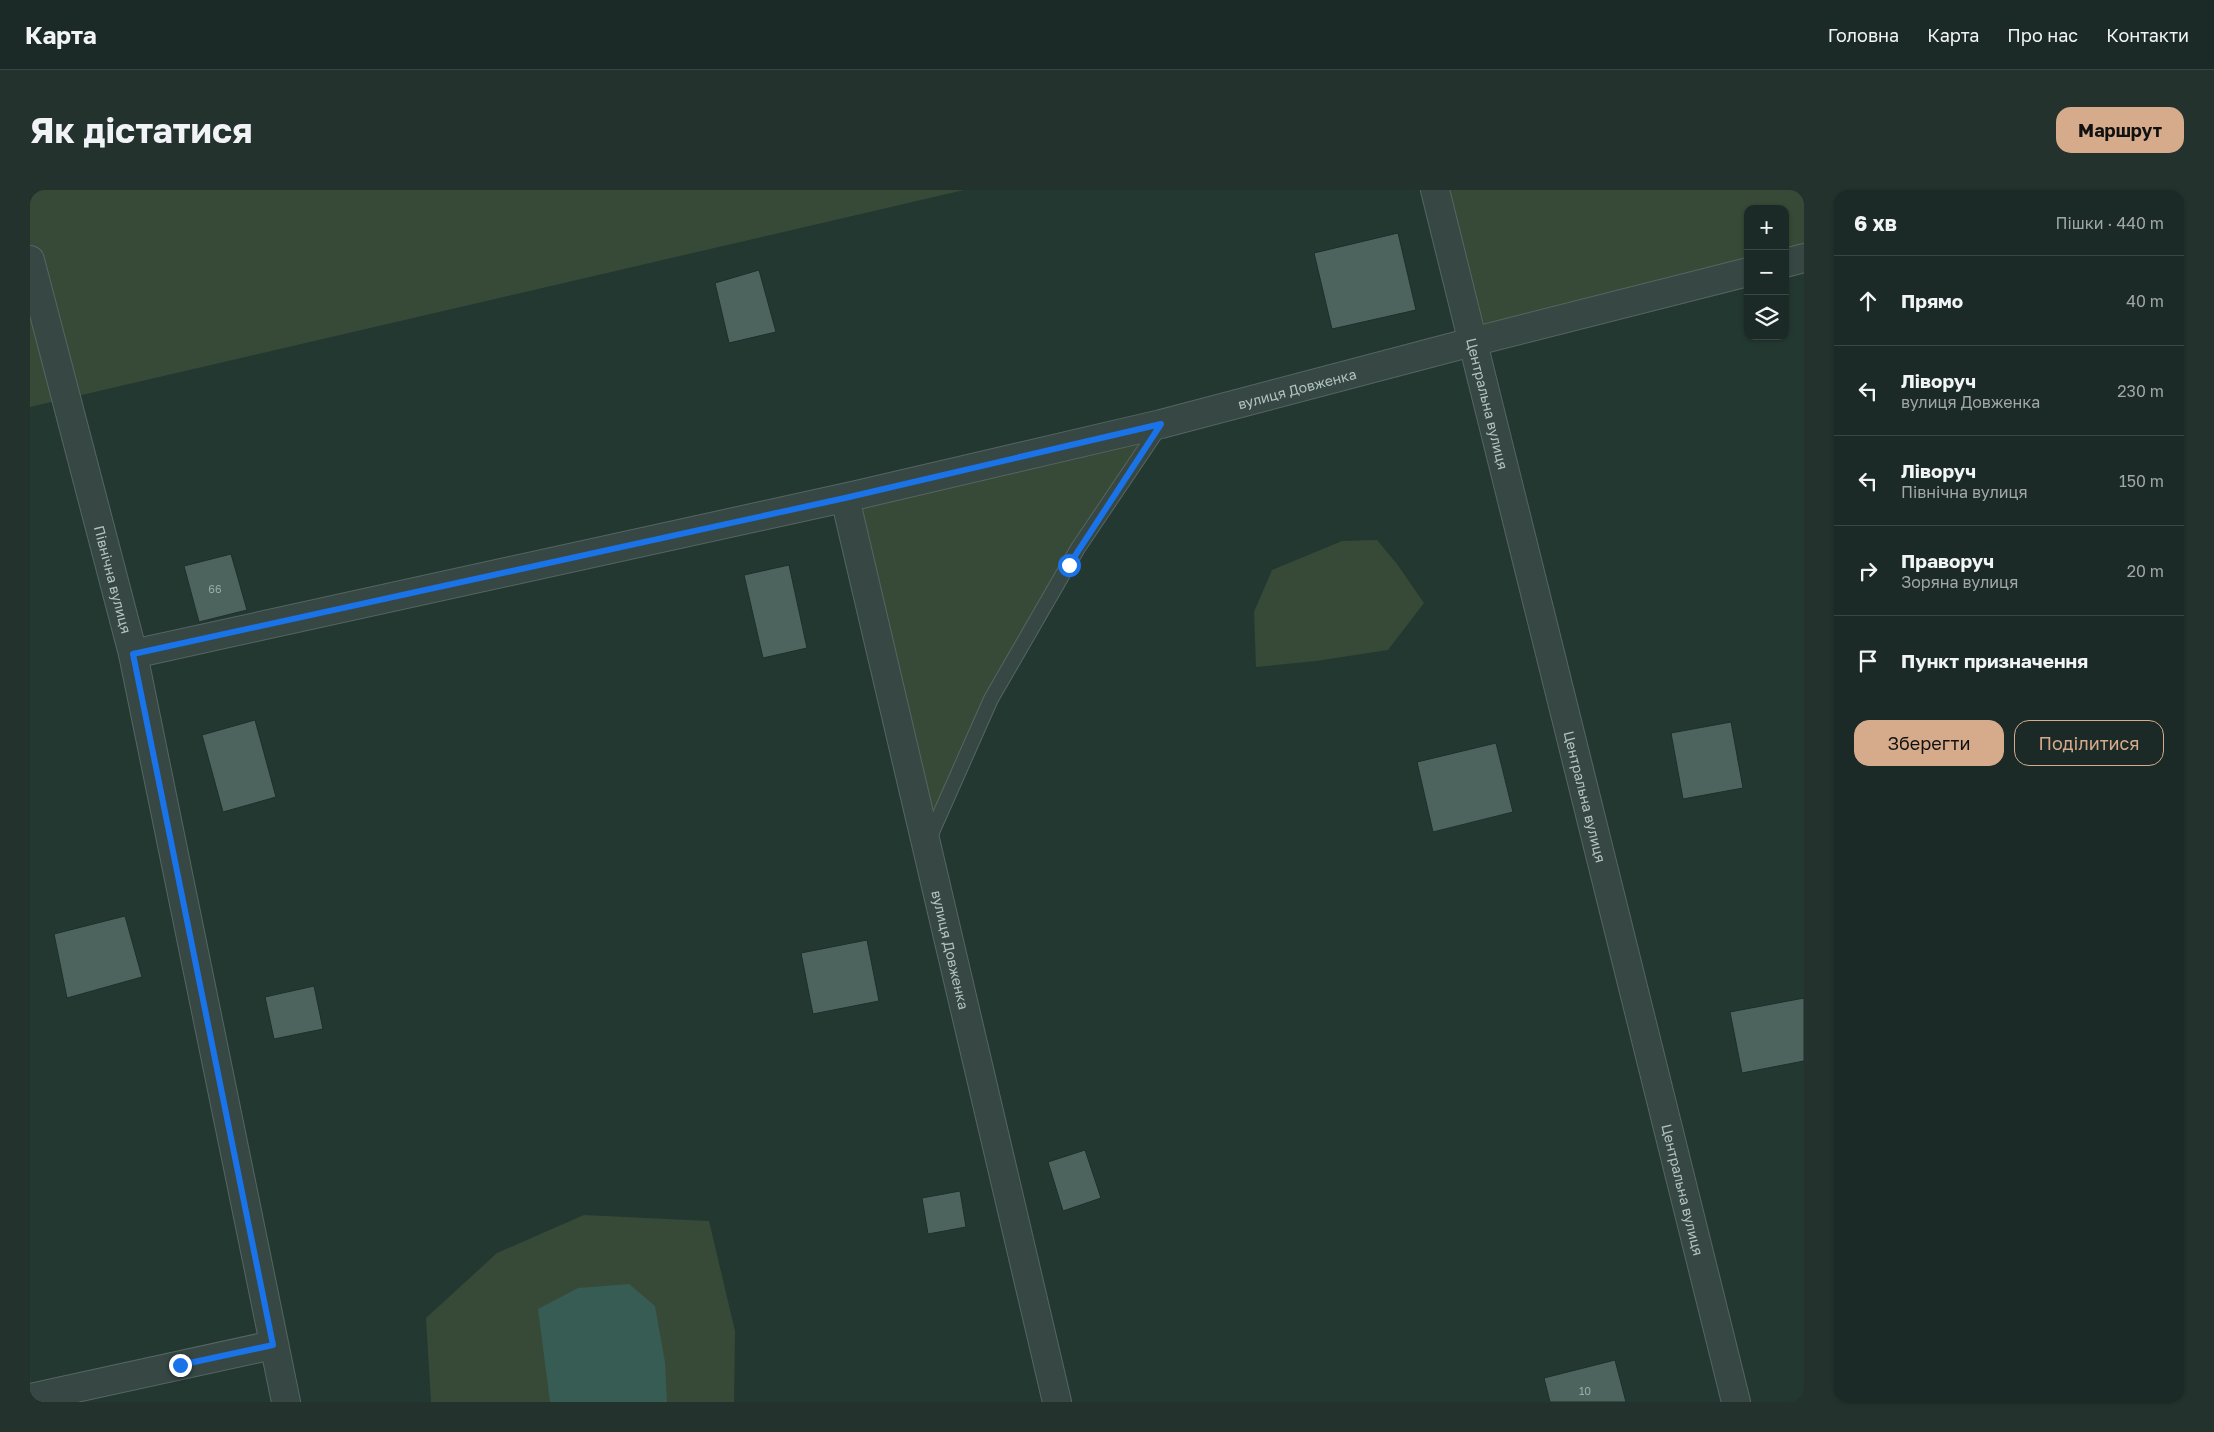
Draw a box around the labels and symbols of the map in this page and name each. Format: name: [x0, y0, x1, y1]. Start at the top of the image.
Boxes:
street label: Центральна вулиця: [1464, 336, 1513, 471]
street label: вулиця Довженка: [1236, 364, 1358, 412]
street label: Північна вулиця: [91, 523, 136, 635]
route start: [1058, 554, 1081, 577]
house number: 66: [208, 582, 222, 595]
street label: Центральна вулиця: [1561, 729, 1610, 864]
street label: вулиця Довженка: [929, 888, 973, 1011]
street label: Центральна вулиця: [1659, 1122, 1708, 1257]
route end: [169, 1354, 192, 1377]
house number: 10: [1579, 1384, 1591, 1397]

